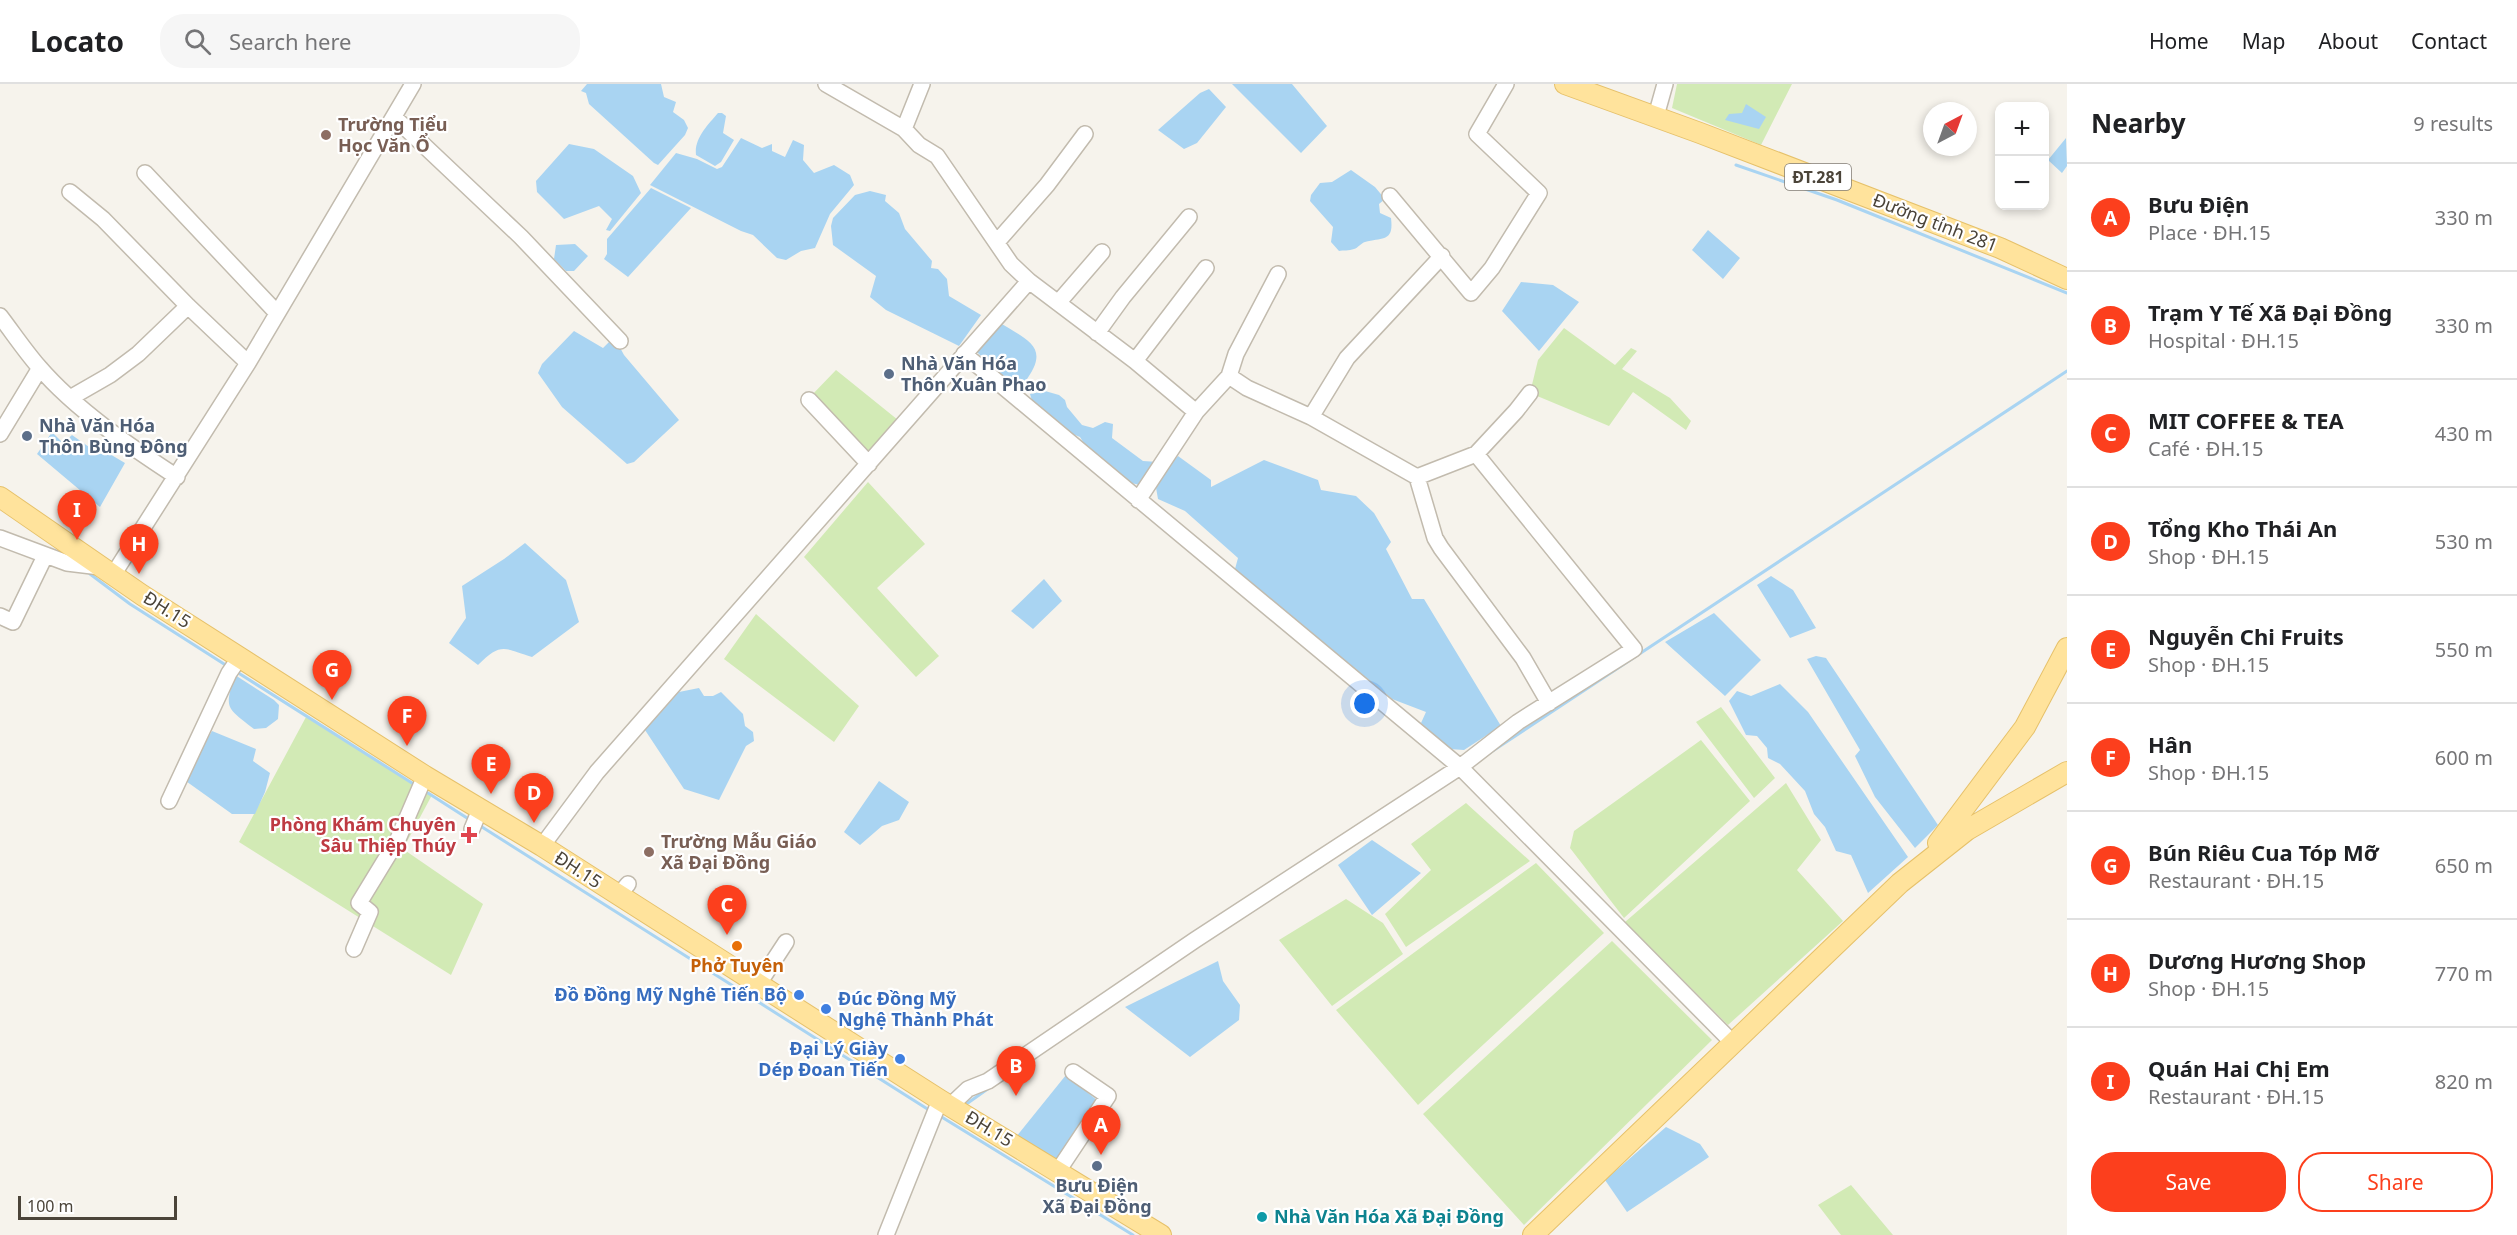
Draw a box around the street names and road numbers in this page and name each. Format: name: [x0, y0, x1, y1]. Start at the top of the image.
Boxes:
road number: ĐT.281: [1785, 164, 1851, 190]
street label: Đường tỉnh 281: [1869, 187, 2001, 257]
street label: ĐH.15: [139, 585, 196, 633]
street label: ĐH.15: [550, 845, 607, 893]
street label: ĐH.15: [961, 1104, 1018, 1152]

